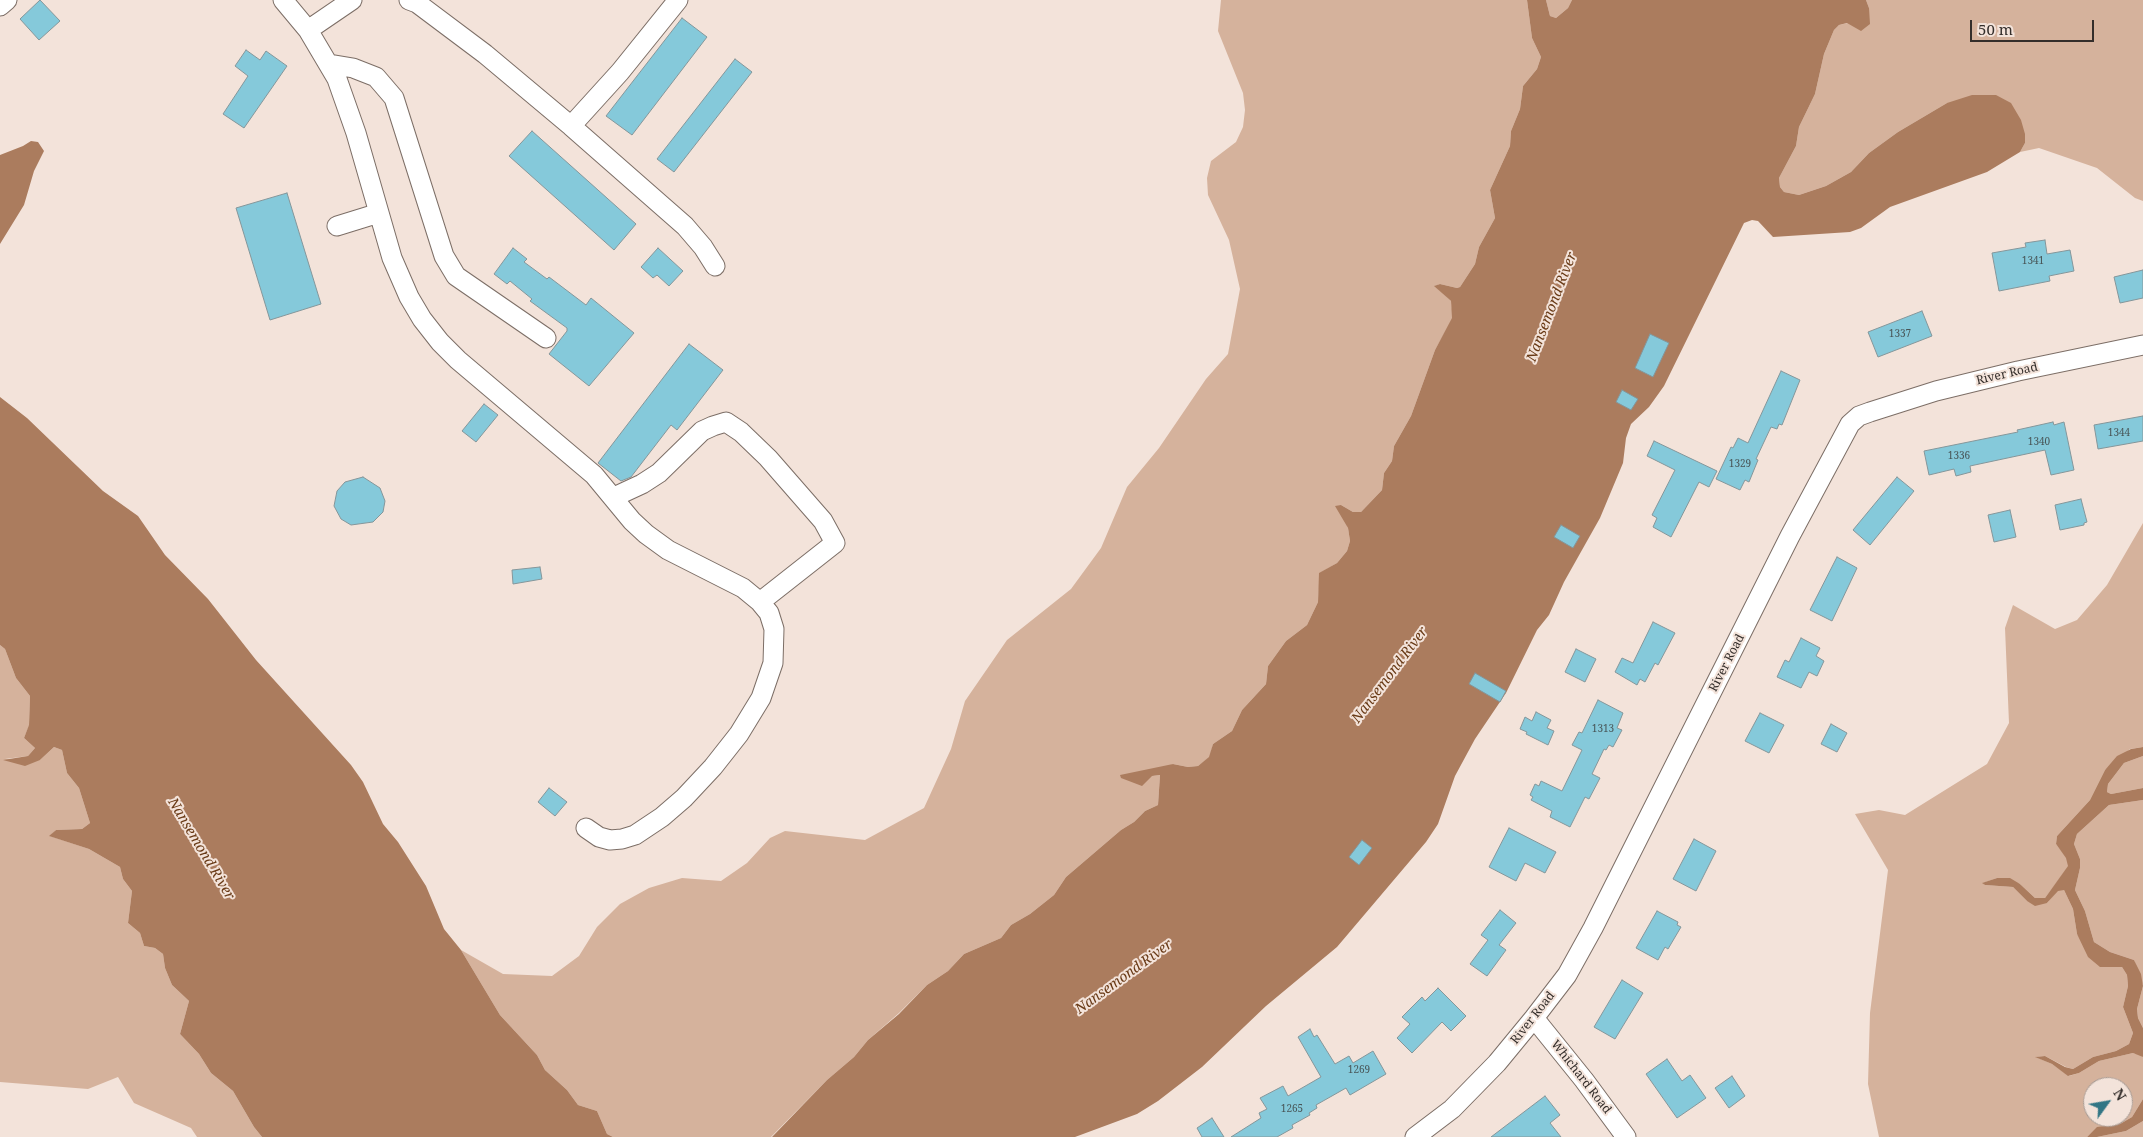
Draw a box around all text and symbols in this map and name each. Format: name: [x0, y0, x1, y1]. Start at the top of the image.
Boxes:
scale bar: [1973, 10, 2097, 42]
text: 50 m: [1978, 19, 2013, 39]
water label: Nansemond River: [1523, 250, 1581, 364]
house number: 1341: [2022, 255, 2044, 267]
house number: 1337: [1889, 328, 1911, 340]
street label: River Road: [1975, 360, 2039, 388]
house number: 1344: [2108, 427, 2130, 439]
house number: 1340: [2028, 436, 2050, 448]
house number: 1336: [1948, 450, 1970, 462]
house number: 1329: [1729, 458, 1751, 470]
water label: Nansemond River: [1348, 624, 1432, 726]
street label: River Road: [1706, 632, 1748, 694]
house number: 1313: [1592, 723, 1614, 735]
water label: Nansemond River: [164, 795, 238, 903]
water label: Nansemond River: [1072, 936, 1176, 1018]
street label: River Road: [1508, 989, 1558, 1047]
street label: Whichard Road: [1548, 1037, 1614, 1117]
house number: 1269: [1348, 1064, 1370, 1076]
north arrow: [2083, 1077, 2133, 1127]
text: N: [2109, 1085, 2131, 1104]
house number: 1265: [1281, 1103, 1303, 1115]

